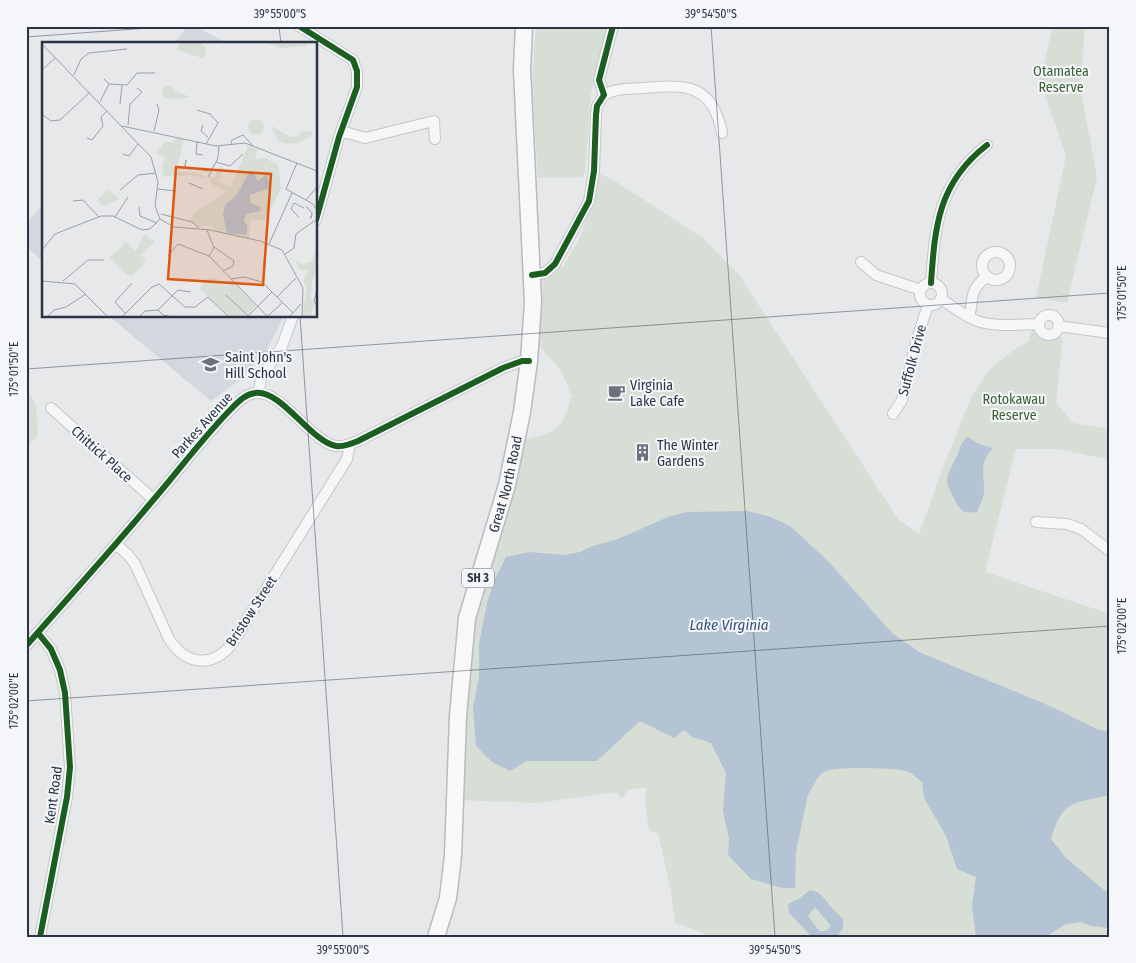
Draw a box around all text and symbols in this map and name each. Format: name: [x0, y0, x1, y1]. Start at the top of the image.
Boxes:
text: 39°55'00"S: [254, 7, 306, 21]
text: 39°54'50"S: [685, 7, 737, 21]
inset map: [42, 42, 318, 318]
park label: Otamatea Reserve: [1033, 63, 1089, 96]
text: 175°01'50"E: [1115, 265, 1129, 321]
street label: Suffolk Drive: [895, 322, 930, 398]
text: 175°01'50"E: [7, 341, 21, 397]
place label: Saint John's Hill School: [225, 349, 292, 382]
school or university icon: Saint John's Hill School: [201, 355, 221, 375]
place label: Virginia Lake Cafe: [630, 377, 685, 410]
cafe icon: Virginia Lake Cafe: [606, 383, 626, 403]
street label: Parkes Avenue: [168, 389, 237, 462]
park label: Rotokawau Reserve: [983, 391, 1045, 424]
street label: Chittick Place: [67, 422, 136, 486]
street label: Great North Road: [485, 434, 526, 535]
place label: The Winter Gardens: [657, 437, 719, 470]
building icon: The Winter Gardens: [633, 443, 653, 463]
road number: SH 3: [462, 568, 494, 588]
street label: Bristow Street: [222, 572, 281, 650]
text: 175°02'00"E: [1115, 597, 1129, 654]
water label: Lake Virginia: [689, 616, 769, 634]
text: 175°02'00"E: [7, 672, 21, 729]
street label: Kent Road: [41, 765, 66, 825]
text: 39°55'00"S: [317, 943, 369, 957]
text: 39°54'50"S: [749, 943, 801, 957]

